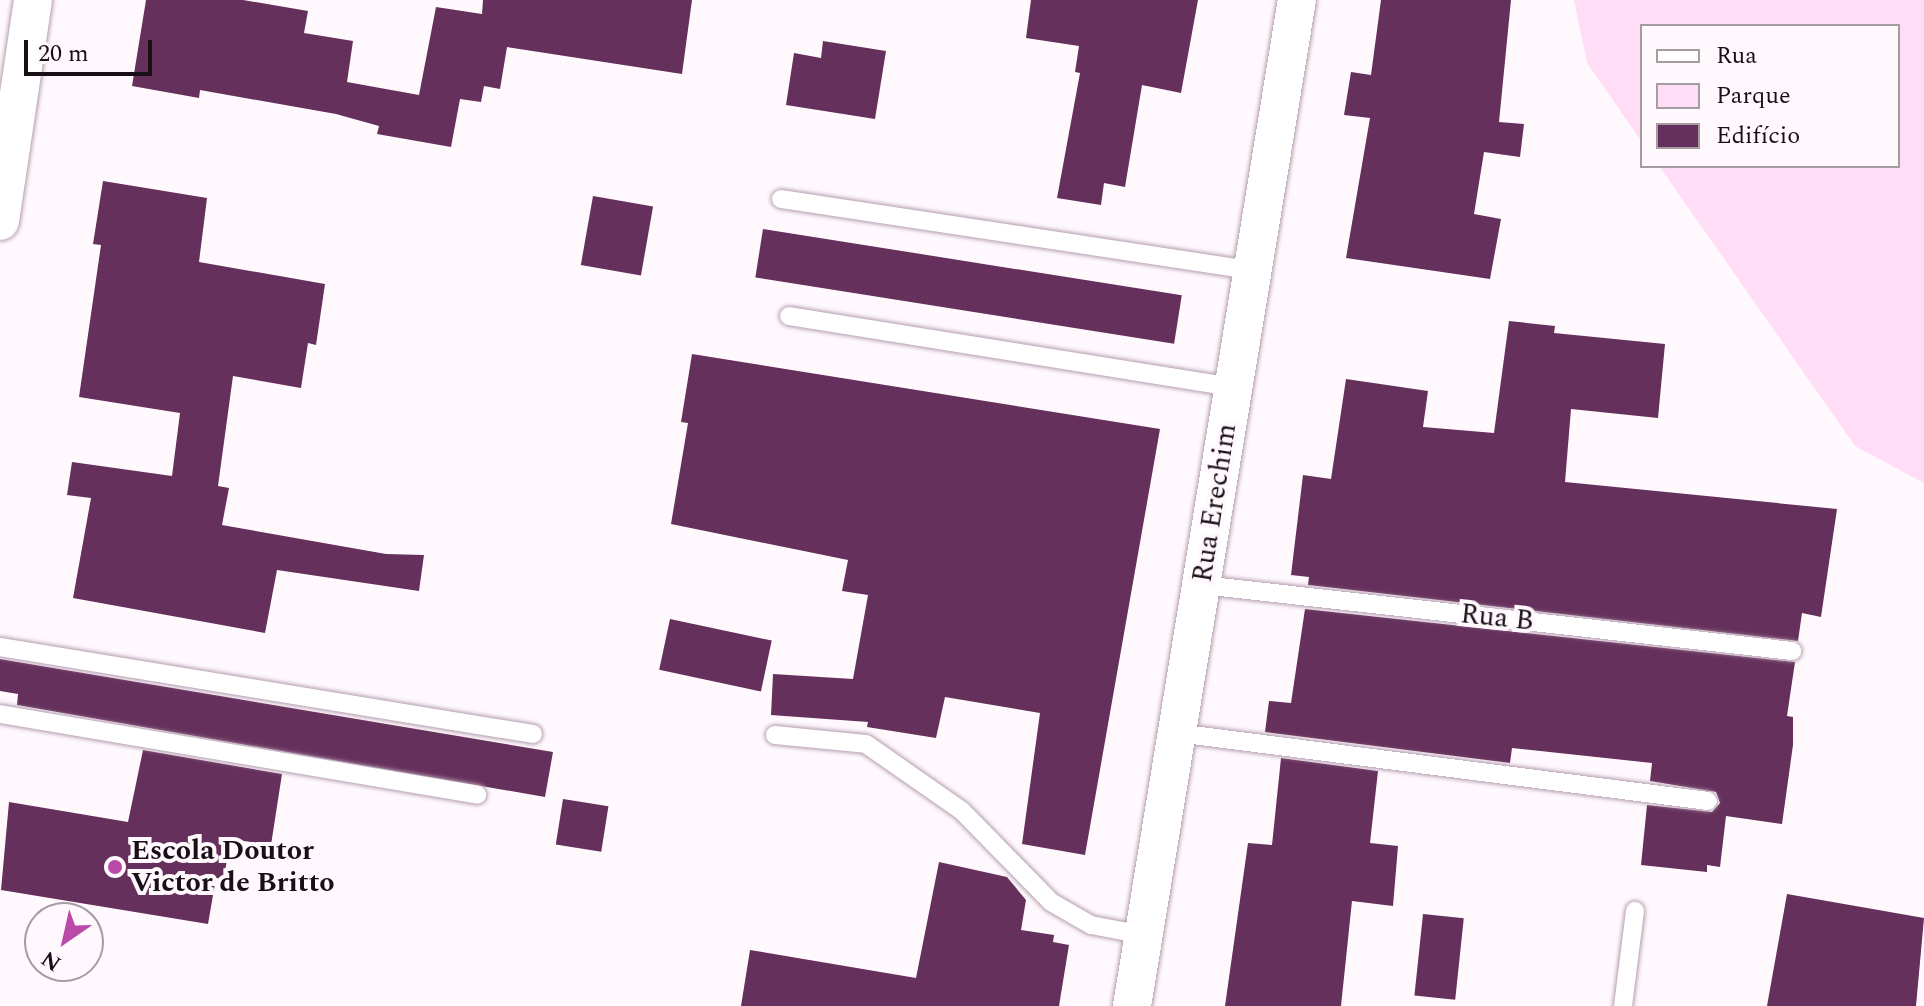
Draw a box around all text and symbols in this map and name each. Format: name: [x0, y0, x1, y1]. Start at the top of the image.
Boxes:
scale bar: [28, 24, 156, 74]
legend: [1640, 24, 1900, 168]
text: 20 m: [38, 36, 89, 72]
text: Rua: [1716, 38, 1757, 74]
text: Parque: [1716, 78, 1791, 114]
text: Edifício: [1716, 118, 1800, 154]
street label: Rua Erechim: [1186, 421, 1244, 585]
street label: Rua B: [1459, 597, 1535, 639]
place label: Escola Doutor Victor de Britto: [131, 834, 335, 900]
marker: Escola Doutor Victor de Britto: [106, 858, 124, 876]
north arrow: [24, 902, 104, 982]
text: N: [35, 942, 68, 979]

